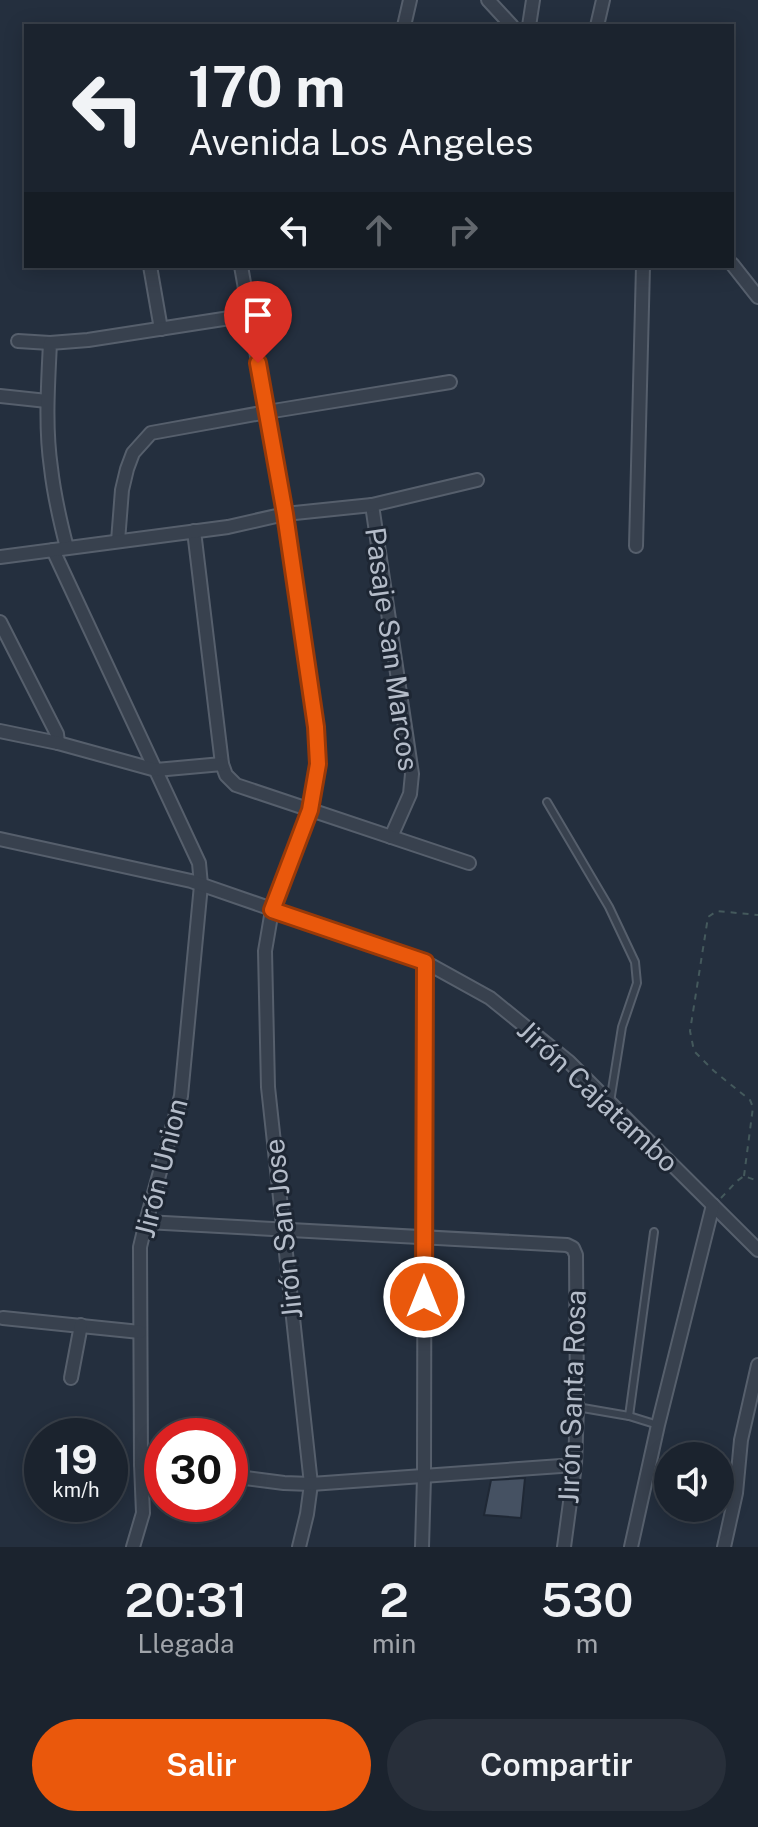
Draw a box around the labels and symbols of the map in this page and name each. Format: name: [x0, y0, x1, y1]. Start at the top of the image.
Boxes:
pin: [224, 281, 292, 363]
street label: Pasaje San Marcos: [359, 525, 426, 773]
street label: Jirón Cajatambo: [511, 1013, 685, 1178]
street label: Jirón Union: [127, 1095, 194, 1241]
street label: Jirón San Jose: [257, 1137, 308, 1321]
position arrow: [382, 1255, 466, 1339]
street label: Jirón Santa Rosa: [551, 1289, 592, 1505]
speed limit sign: 30: [144, 1418, 248, 1522]

